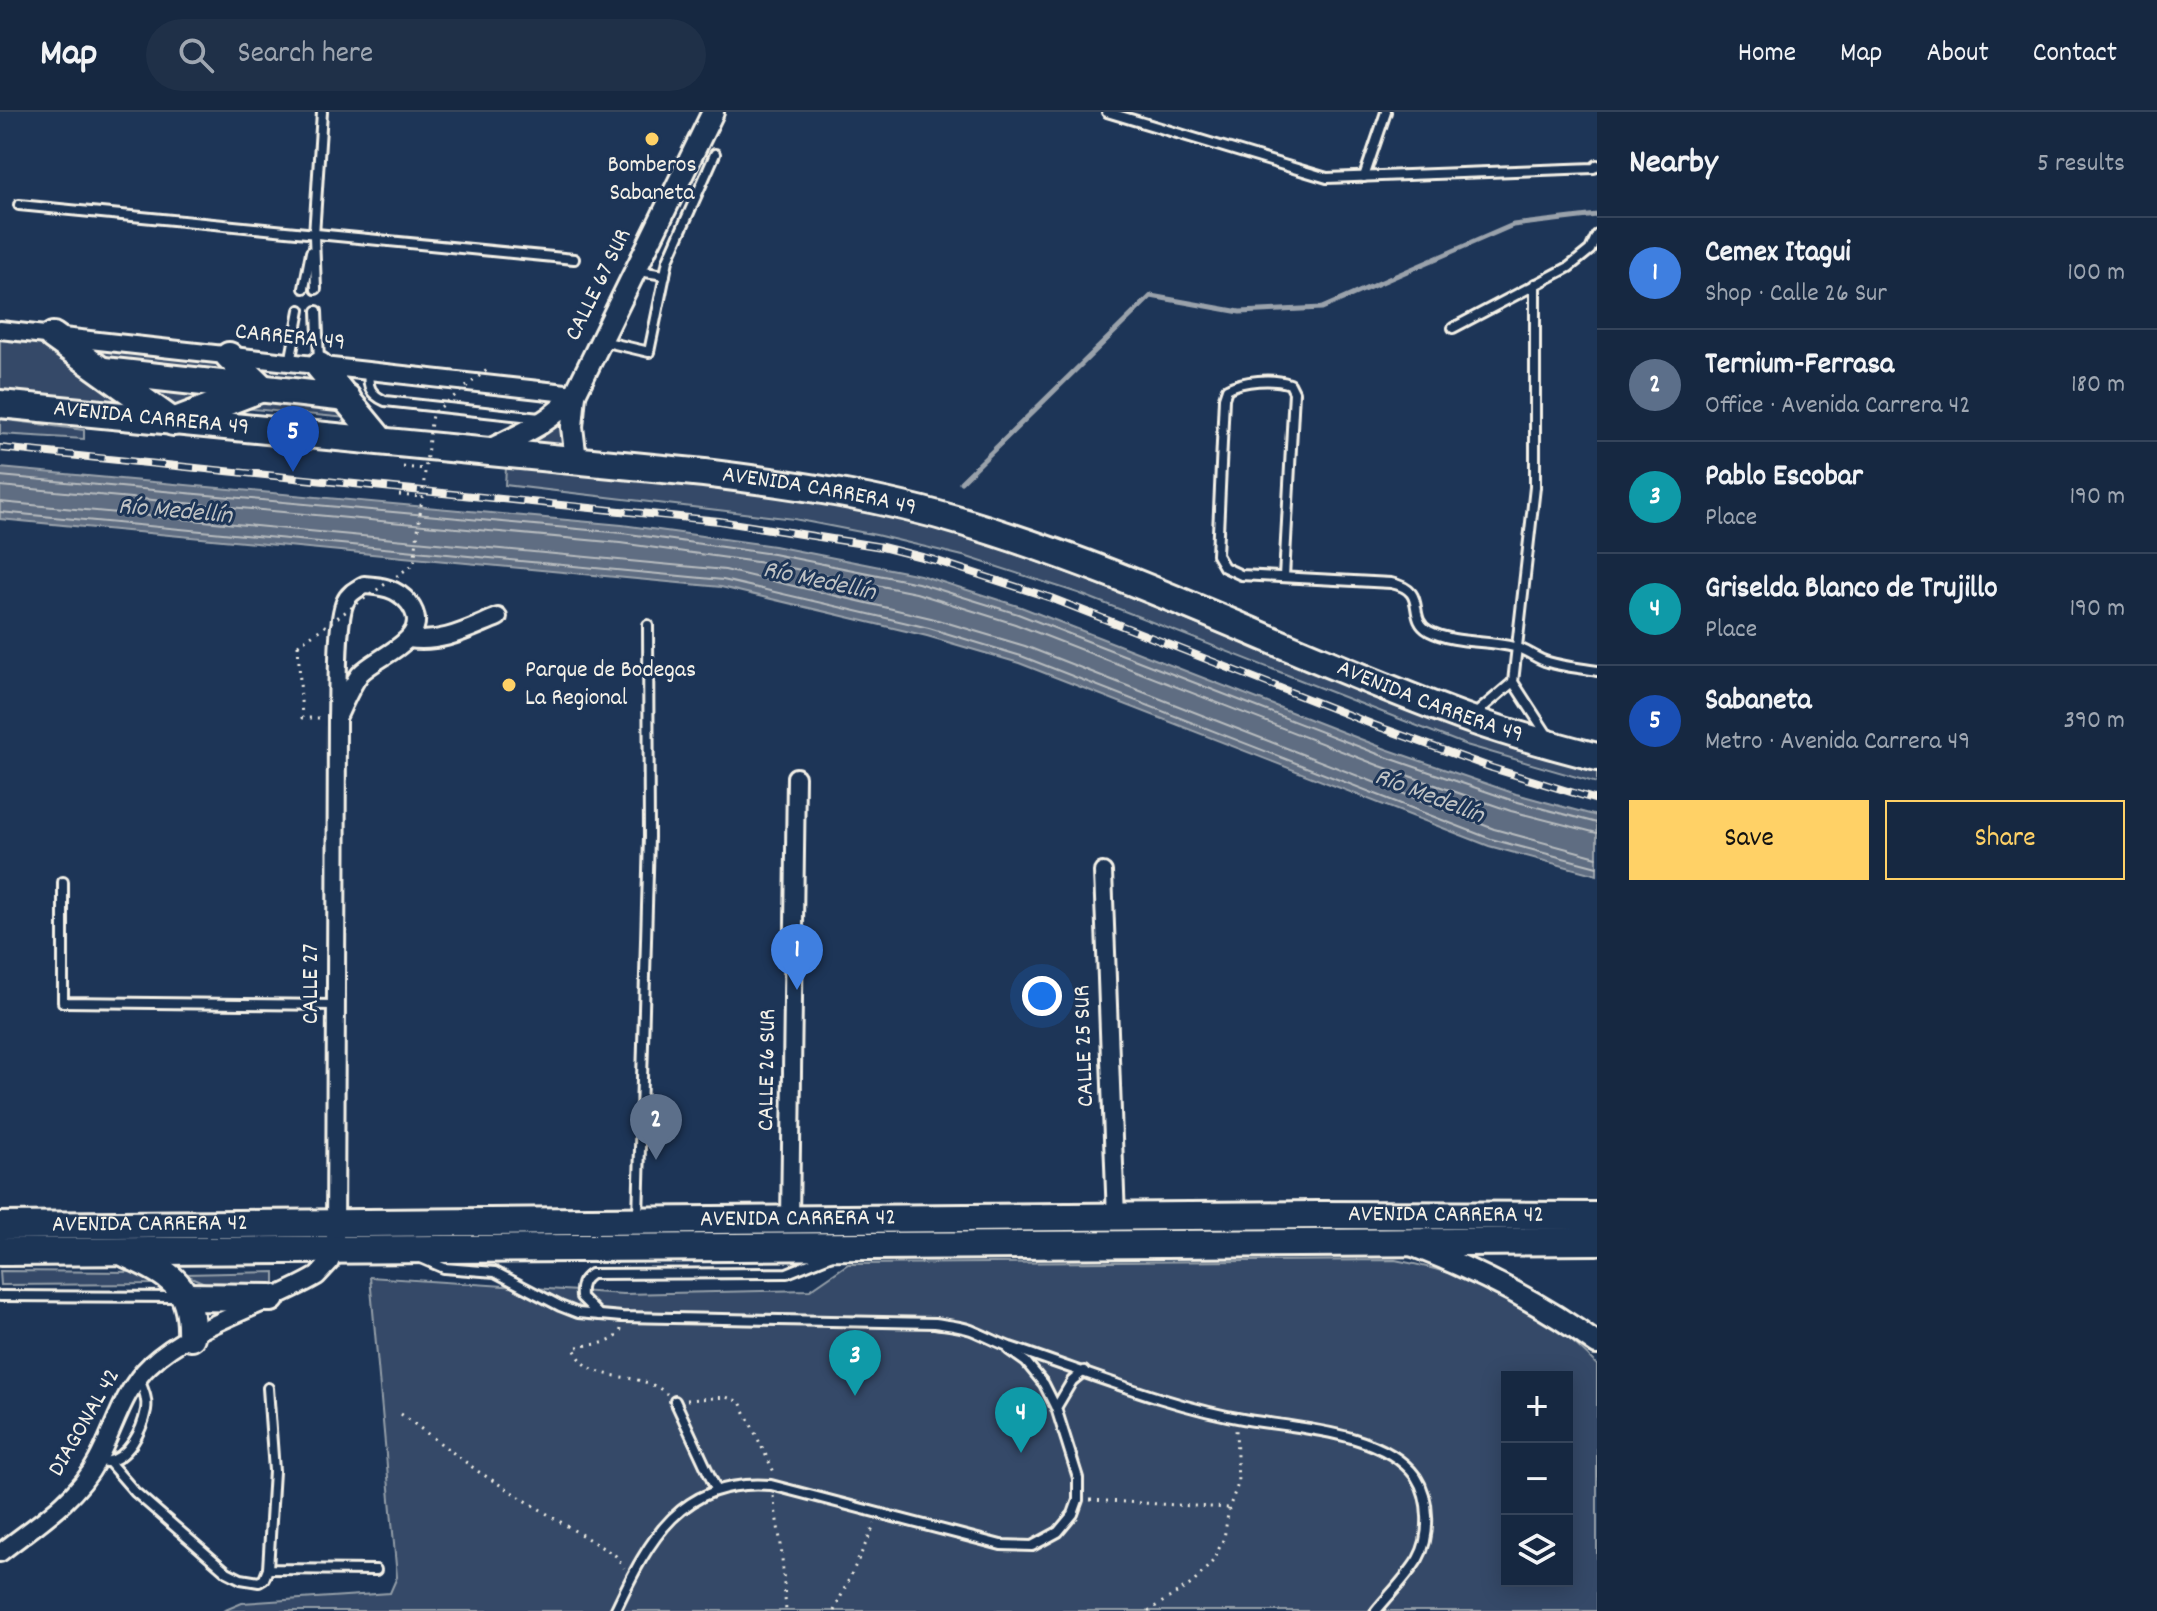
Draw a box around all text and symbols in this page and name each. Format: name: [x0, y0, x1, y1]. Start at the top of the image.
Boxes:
search box: [146, 19, 706, 91]
text: Map: [40, 28, 98, 83]
icon: search: [174, 33, 218, 77]
text: Search here: [238, 34, 373, 77]
text: Home: [1738, 35, 1796, 75]
text: Map: [1840, 35, 1882, 75]
text: About: [1926, 35, 1989, 75]
text: Contact: [2033, 35, 2117, 75]
marker: Bomberos Sabaneta: [643, 130, 661, 148]
text: Nearby: [1629, 140, 1718, 189]
text: 5 results: [2037, 146, 2125, 183]
place label: Bomberos Sabaneta: [607, 149, 697, 211]
street label: CALLE 67 SUR: [557, 223, 641, 347]
text: Cemex Itagui: [1705, 233, 1851, 276]
text: 1: [1652, 255, 1658, 292]
text: 100 m: [2067, 255, 2125, 292]
text: Shop · Calle 26 Sur: [1705, 276, 1887, 313]
street label: CARRERA 49: [233, 315, 347, 361]
text: Ternium-Ferrasa: [1705, 345, 1894, 388]
text: 2: [1649, 367, 1661, 404]
text: 180 m: [2071, 367, 2125, 404]
text: Office · Avenida Carrera 42: [1705, 388, 1971, 425]
street label: AVENIDA CARRERA 49: [52, 392, 251, 445]
pin: 5: [267, 406, 319, 472]
text: Pablo Escobar: [1705, 457, 1863, 500]
street label: AVENIDA CARRERA 49: [720, 458, 920, 526]
text: 3: [1649, 479, 1661, 516]
text: 190 m: [2069, 479, 2125, 516]
water label: Río Medellín: [116, 489, 235, 536]
text: Place: [1705, 500, 1757, 537]
water label: Río Medellín: [759, 552, 880, 612]
text: Griselda Blanco de Trujillo: [1705, 569, 1998, 612]
text: 4: [1650, 591, 1660, 628]
text: 190 m: [2069, 591, 2125, 628]
text: Place: [1705, 612, 1757, 649]
street label: AVENIDA CARRERA 49: [1332, 652, 1527, 753]
place label: Parque de Bodegas La Regional: [525, 654, 696, 716]
marker: Parque de Bodegas La Regional: [500, 676, 518, 694]
text: Sabaneta: [1705, 681, 1812, 724]
text: 5: [1649, 703, 1661, 740]
text: 390 m: [2064, 703, 2125, 740]
text: Metro · Avenida Carrera 49: [1705, 724, 1970, 761]
water label: Río Medellín: [1369, 759, 1490, 835]
button: Save: [1629, 800, 1869, 880]
button: Share: [1885, 800, 2125, 880]
pin: 1: [771, 924, 823, 990]
street label: CALLE 27: [295, 944, 329, 1024]
your location: [1022, 976, 1062, 1016]
street label: CALLE 25 SUR: [1066, 984, 1104, 1108]
street label: CALLE 26 SUR: [750, 1008, 786, 1132]
pin: 2: [630, 1094, 682, 1160]
street label: AVENIDA CARRERA 42: [1348, 1198, 1544, 1233]
street label: AVENIDA CARRERA 42: [700, 1202, 896, 1237]
street label: AVENIDA CARRERA 42: [52, 1207, 248, 1243]
pin: 3: [829, 1330, 881, 1396]
street label: DIAGONAL 42: [40, 1363, 130, 1483]
map controls: [1501, 1371, 1573, 1587]
button: +: [1501, 1371, 1573, 1443]
pin: 4: [995, 1387, 1047, 1453]
button: −: [1501, 1443, 1573, 1515]
button: layers: [1501, 1515, 1573, 1587]

